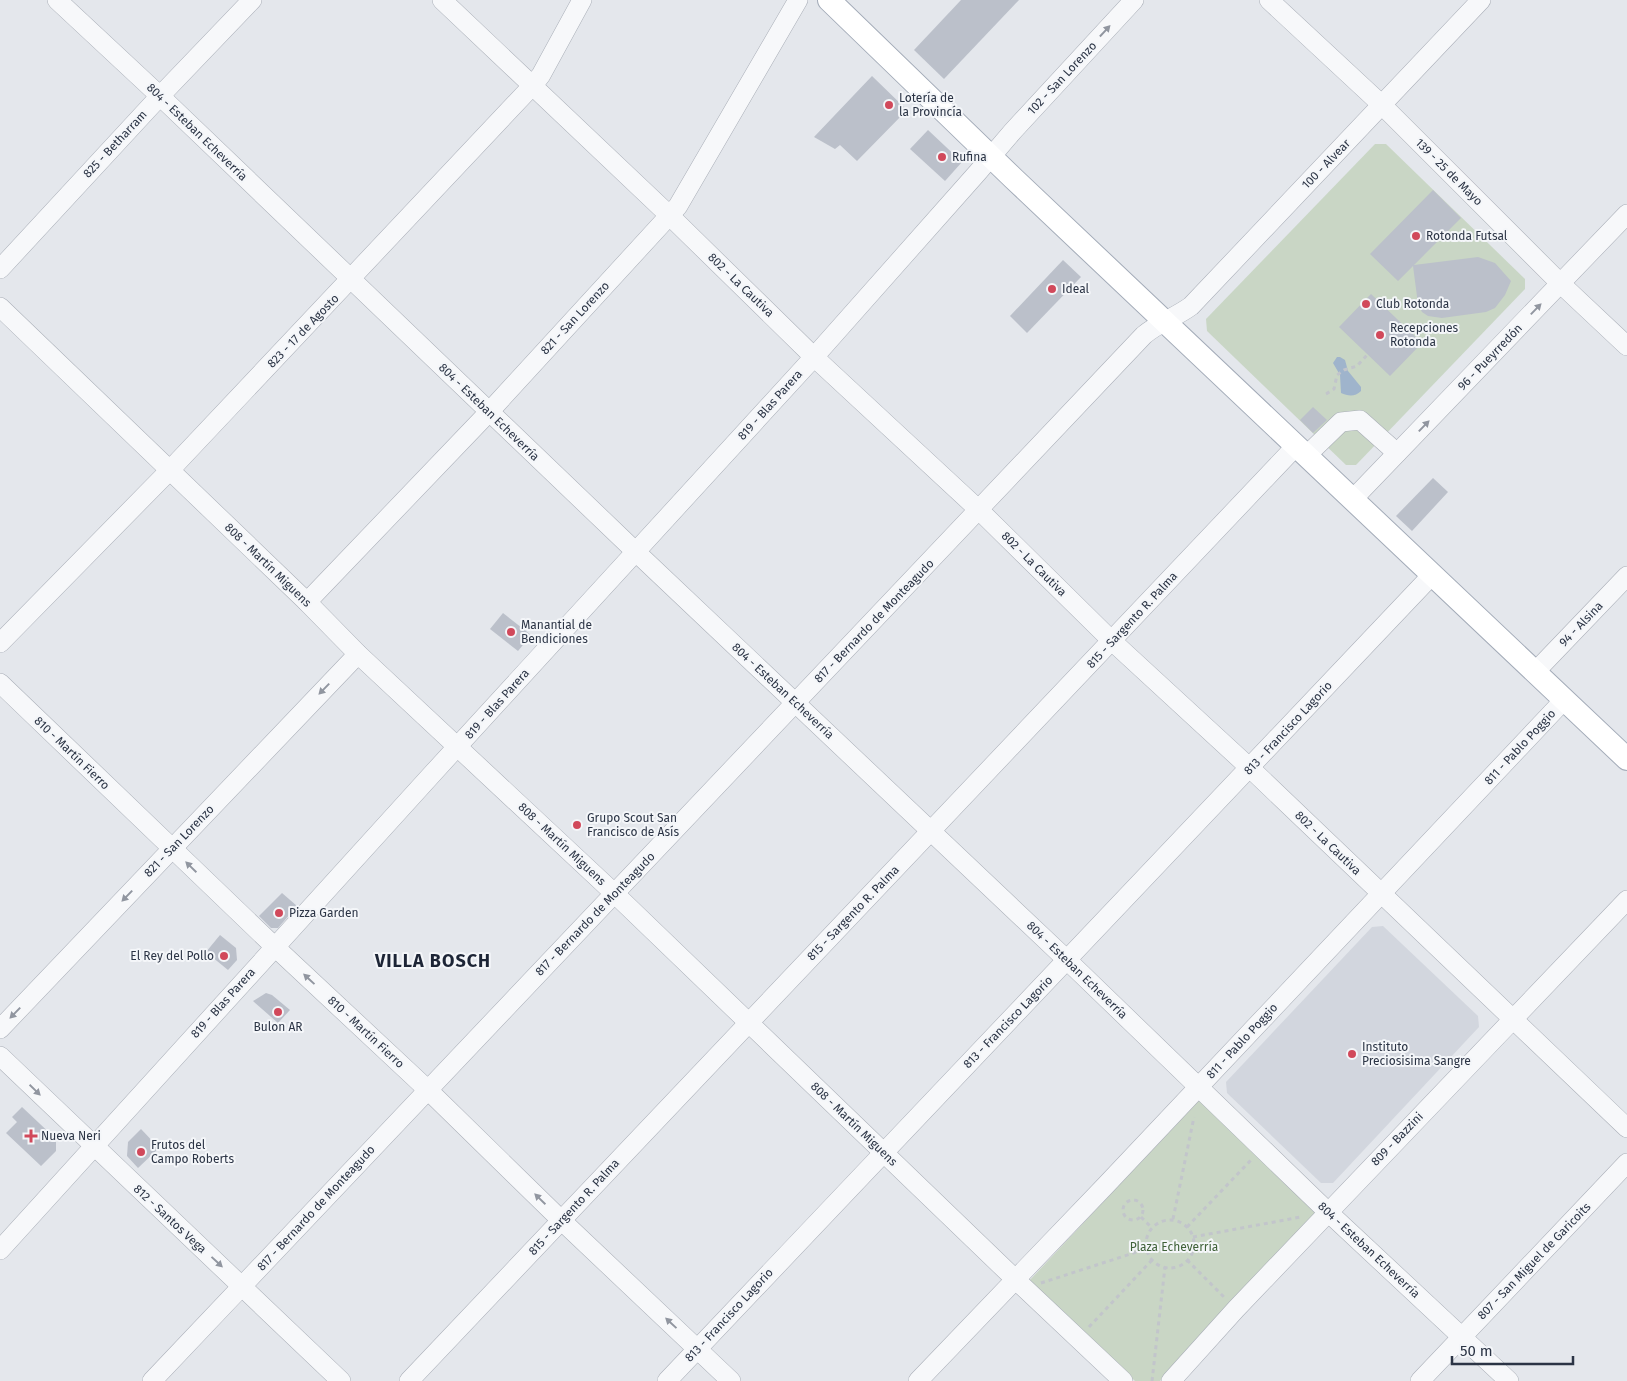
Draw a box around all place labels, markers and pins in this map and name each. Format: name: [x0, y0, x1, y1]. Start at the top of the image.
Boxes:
place label: Lotería de la Provincía: [899, 91, 962, 119]
marker: Lotería de la Provincía: [883, 99, 895, 111]
place label: Rufina: [952, 150, 987, 164]
marker: Rufina: [936, 151, 948, 163]
place label: Rotonda Futsal: [1426, 229, 1508, 243]
marker: Rotonda Futsal: [1410, 230, 1422, 242]
place label: Ideal: [1062, 282, 1090, 296]
marker: Ideal: [1046, 283, 1058, 295]
place label: Club Rotonda: [1376, 297, 1449, 311]
marker: Club Rotonda: [1360, 298, 1372, 310]
place label: Recepciones Rotonda: [1390, 321, 1458, 349]
marker: Recepciones Rotonda: [1374, 329, 1386, 341]
place label: Manantial de Bendiciones: [521, 618, 592, 646]
marker: Manantial de Bendiciones: [505, 626, 517, 638]
place label: Grupo Scout San Francisco de Asís: [587, 811, 679, 839]
marker: Grupo Scout San Francisco de Asís: [571, 819, 583, 831]
place label: Pizza Garden: [289, 906, 359, 920]
marker: Pizza Garden: [273, 907, 285, 919]
place label: El Rey del Pollo: [130, 949, 214, 963]
marker: El Rey del Pollo: [218, 950, 230, 962]
marker: Bulon AR: [272, 1006, 284, 1018]
place label: Bulon AR: [253, 1020, 303, 1034]
place label: Instituto Preciosisima Sangre: [1362, 1040, 1471, 1068]
marker: Instituto Preciosisima Sangre: [1346, 1048, 1358, 1060]
place label: Nueva Neri: [41, 1129, 101, 1143]
marker: Nueva Neri: [25, 1130, 37, 1142]
place label: Frutos del Campo Roberts: [151, 1138, 234, 1166]
marker: Frutos del Campo Roberts: [135, 1146, 147, 1158]

